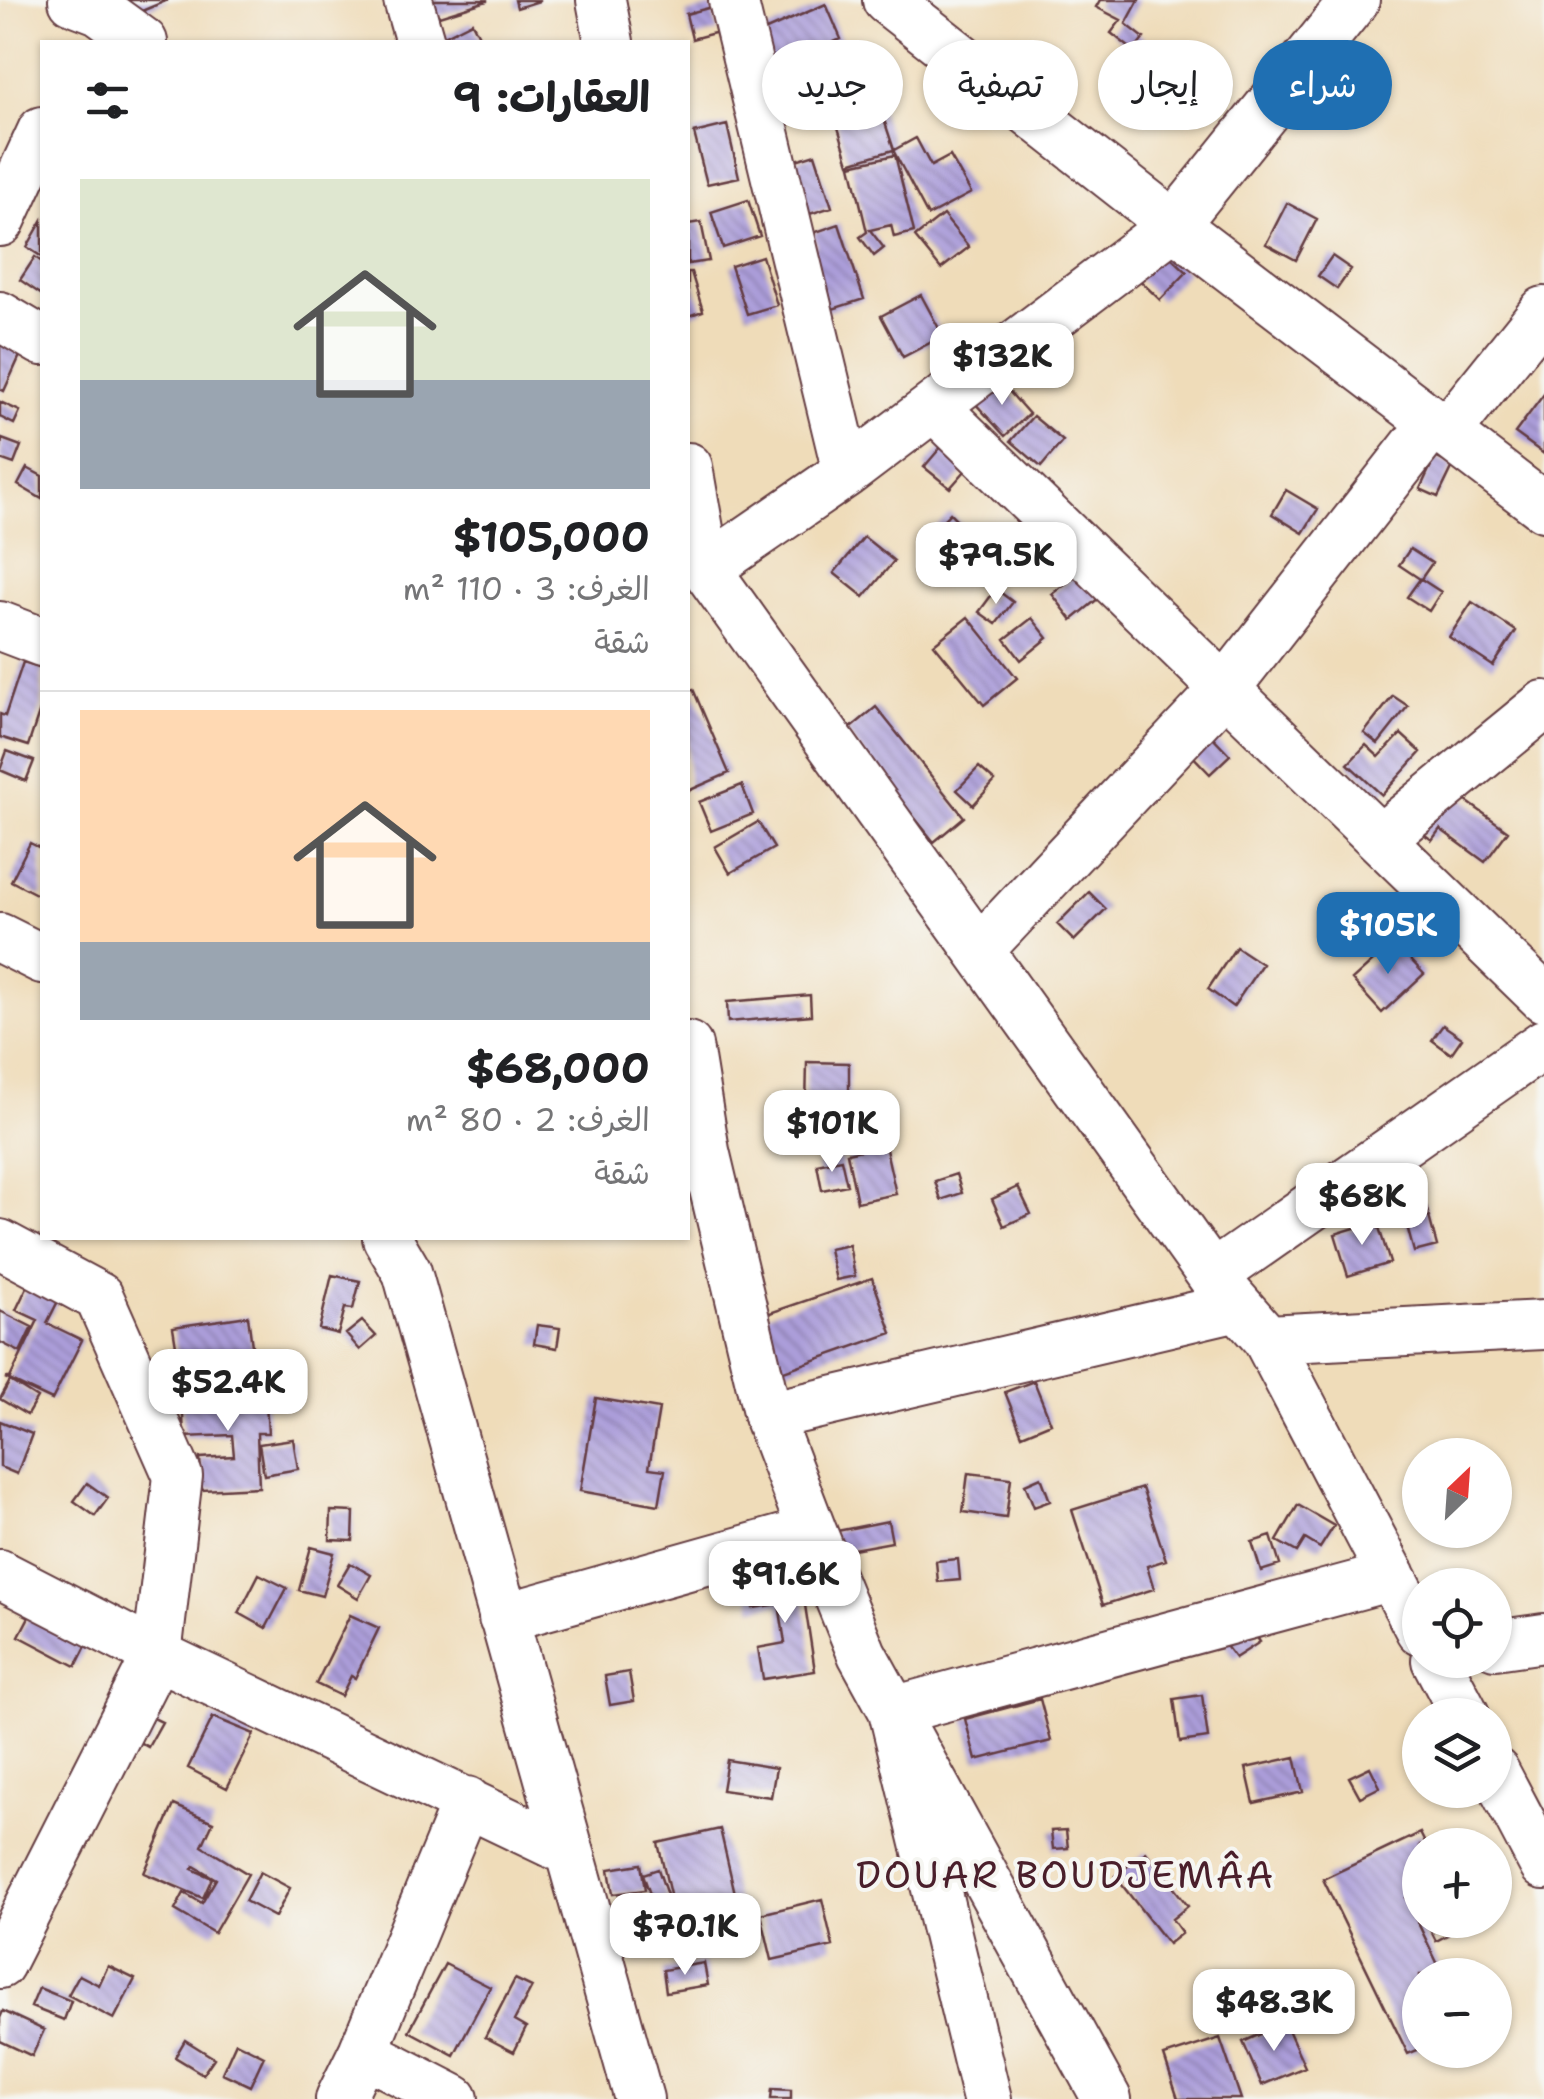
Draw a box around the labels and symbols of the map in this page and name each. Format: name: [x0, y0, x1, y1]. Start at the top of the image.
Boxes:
pin: $132K: [932, 323, 1072, 408]
pin: $79.5K: [915, 522, 1077, 607]
pin: $105K: [1318, 892, 1458, 977]
pin: $101K: [762, 1090, 902, 1175]
pin: $68K: [1303, 1163, 1421, 1248]
pin: $52.4K: [147, 1349, 309, 1434]
north arrow: [1402, 1438, 1512, 1548]
pin: $91.6K: [704, 1541, 866, 1626]
district label: DOUAR BOUDJEMÂA: [856, 1849, 1276, 1900]
pin: $70.1K: [604, 1893, 766, 1978]
pin: $48.3K: [1193, 1969, 1355, 2054]

